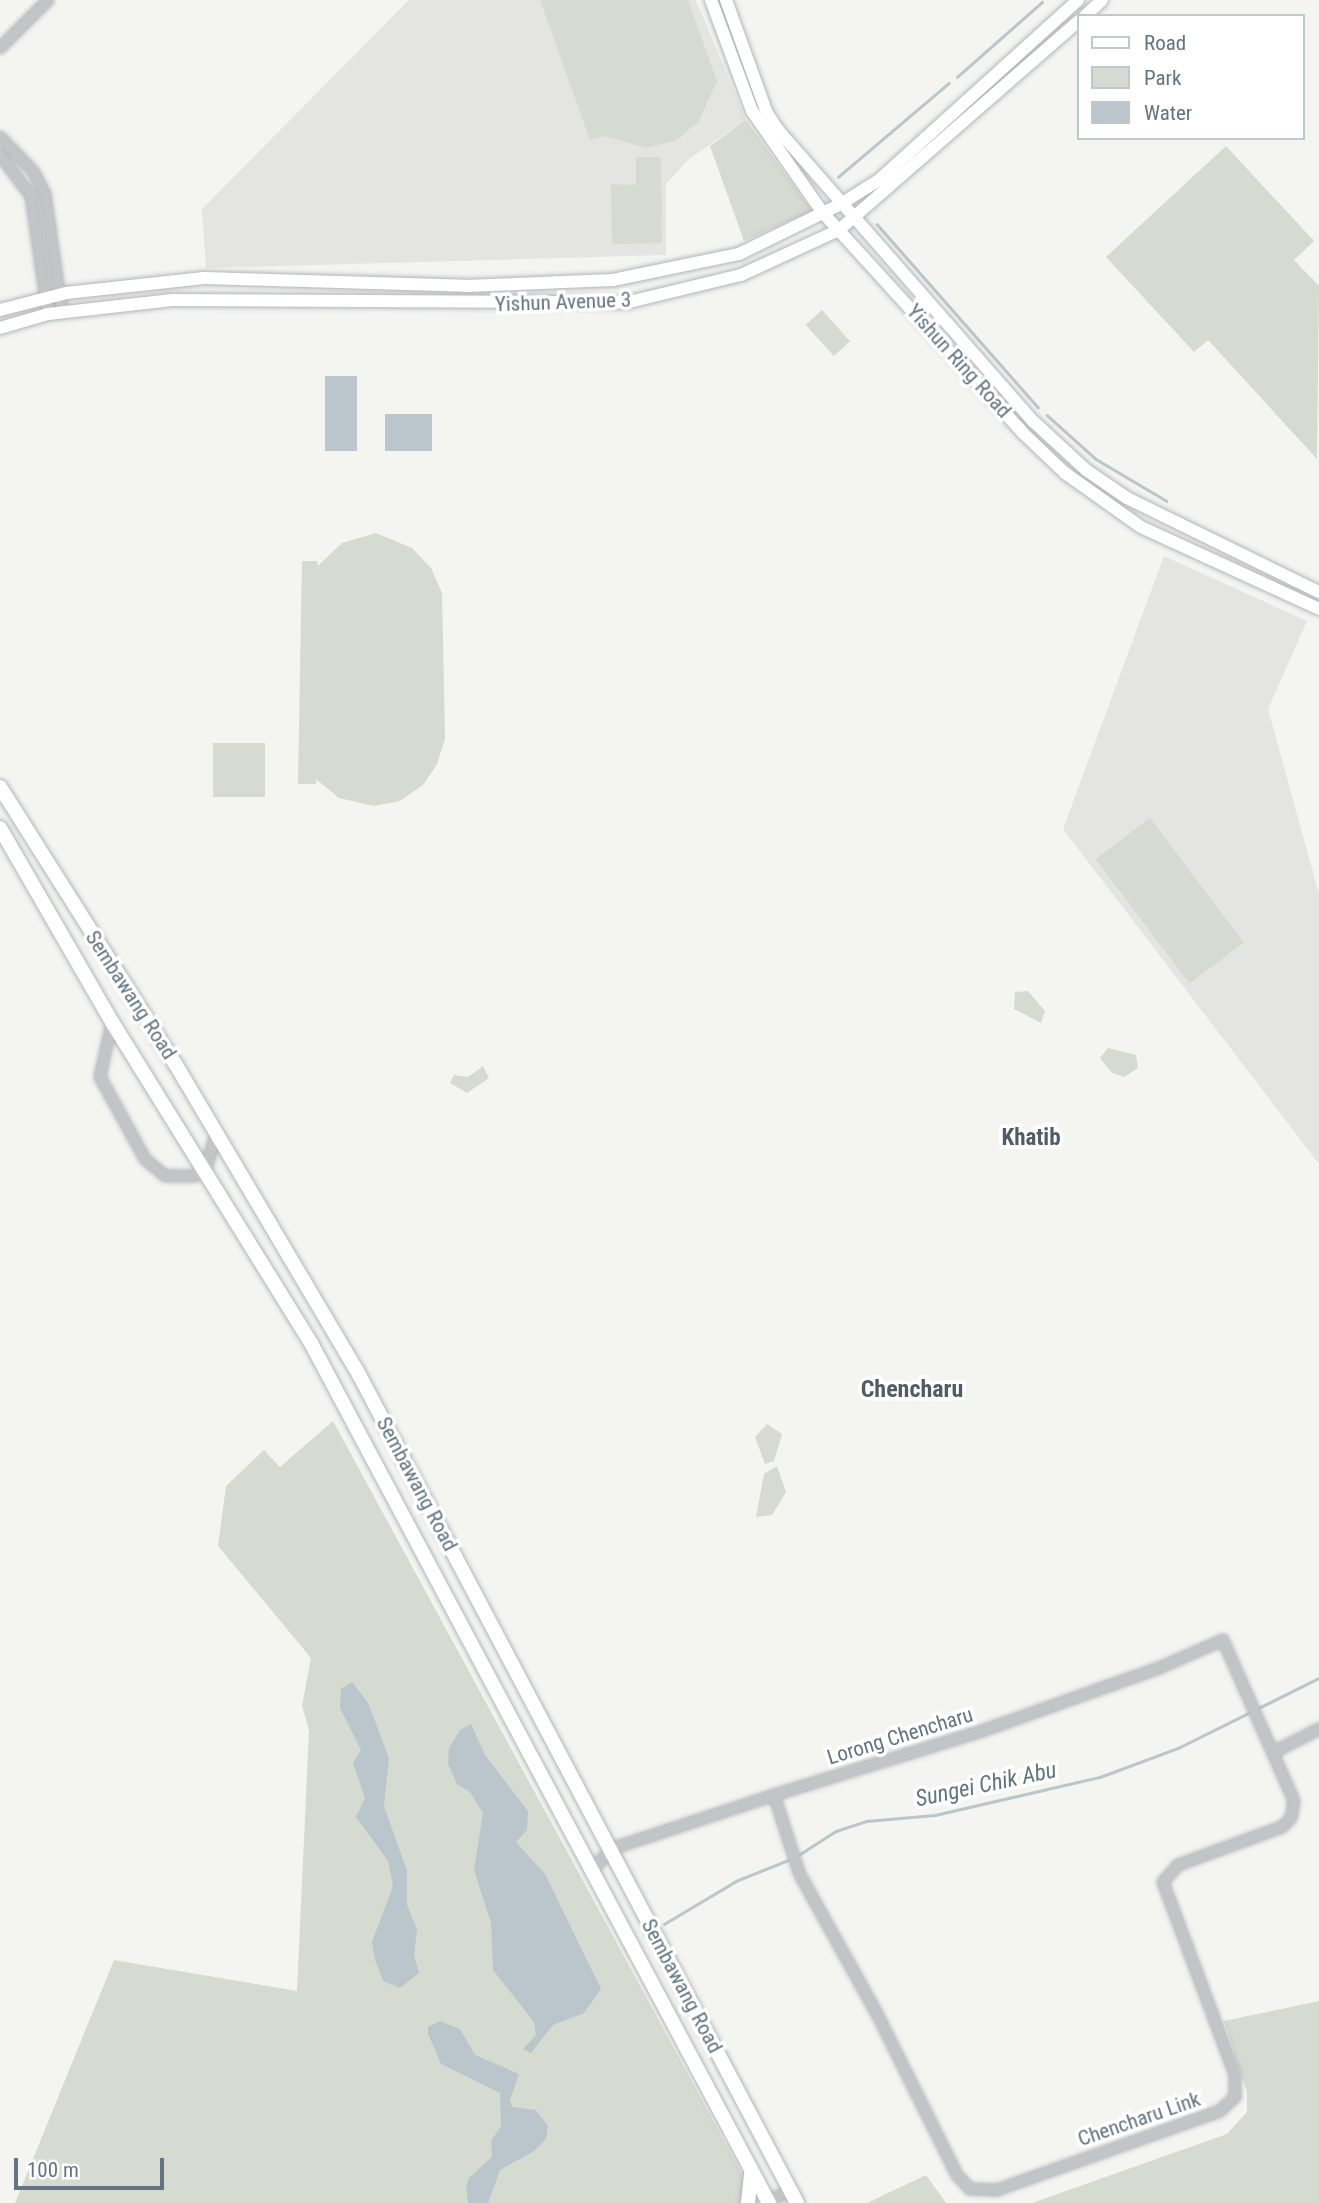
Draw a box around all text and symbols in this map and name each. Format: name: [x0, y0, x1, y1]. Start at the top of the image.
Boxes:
legend: [1078, 14, 1305, 140]
text: Road: [1144, 31, 1186, 55]
text: Park: [1144, 66, 1181, 90]
text: Water: [1144, 101, 1192, 125]
street label: Yishun Avenue 3: [494, 287, 632, 317]
street label: Yishun Ring Road: [901, 299, 1017, 423]
street label: Sembawang Road: [80, 926, 182, 1064]
district label: Khatib: [1001, 1124, 1061, 1152]
district label: Chencharu: [861, 1376, 963, 1404]
street label: Sembawang Road: [371, 1413, 463, 1555]
street label: Lorong Chencharu: [824, 1702, 976, 1770]
water label: Sungei Chik Abu: [913, 1757, 1059, 1813]
street label: Sembawang Road: [636, 1915, 728, 2057]
street label: Chencharu Link: [1074, 2086, 1204, 2152]
scale bar: [18, 2144, 168, 2188]
text: 100 m: [27, 2158, 79, 2182]

